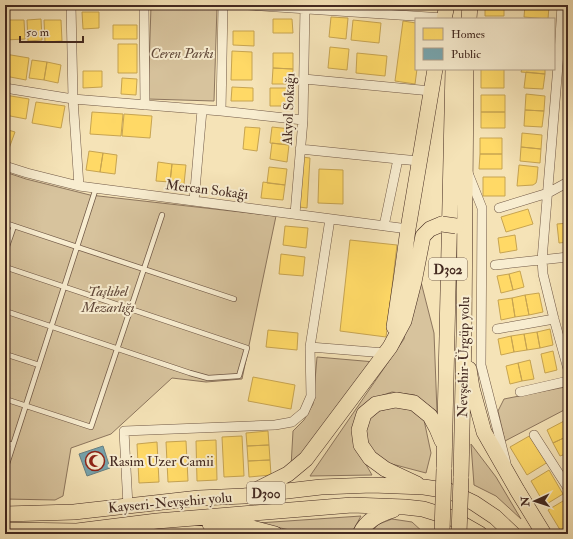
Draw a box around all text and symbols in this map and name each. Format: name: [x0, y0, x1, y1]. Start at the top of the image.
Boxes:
scale bar: [20, 18, 83, 44]
legend: [415, 18, 555, 70]
text: 50 m: [26, 25, 50, 40]
text: Homes: [451, 27, 485, 42]
park label: Ceren Parkı: [150, 45, 214, 62]
text: Public: [451, 47, 481, 62]
street label: Akyol Sokağı: [279, 72, 299, 146]
street label: Mercan Sokağı: [165, 176, 250, 203]
road number: D302: [429, 258, 467, 280]
park label: Taşlıbel Mezarlığı: [80, 283, 135, 316]
street label: Nevşehir-Ürgüp yolu: [454, 296, 474, 418]
mosque icon: Rasim Uzer Camii: [84, 450, 106, 472]
place label: Rasim Uzer Camii: [109, 453, 214, 470]
north arrow: [515, 481, 555, 521]
road number: D300: [247, 482, 285, 504]
street label: Kayseri-Nevşehir yolu: [107, 489, 233, 517]
text: N: [519, 495, 532, 508]

